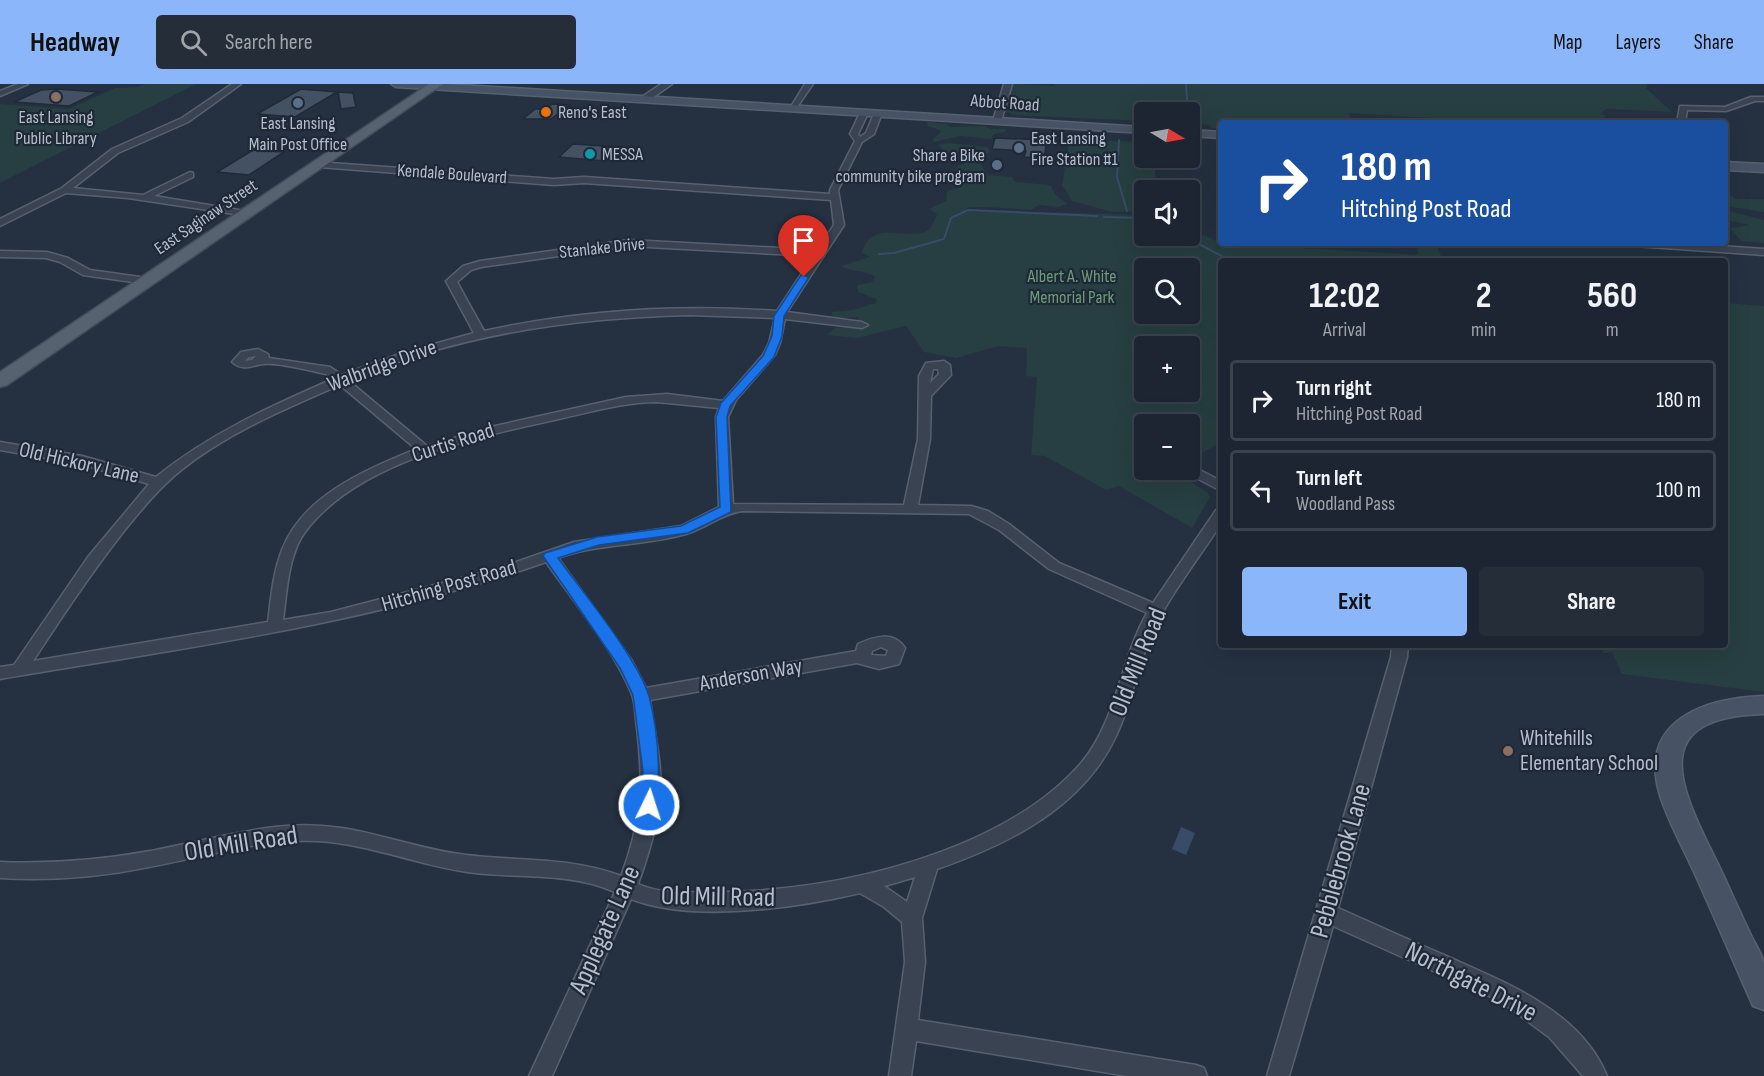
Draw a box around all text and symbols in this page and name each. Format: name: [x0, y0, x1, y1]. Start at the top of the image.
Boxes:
search box: [156, 15, 576, 69]
text: Headway: [30, 26, 120, 59]
icon: search: [177, 26, 210, 59]
text: Search here: [225, 29, 312, 56]
text: Map: [1553, 30, 1582, 55]
text: Layers: [1615, 30, 1661, 55]
text: Share: [1694, 30, 1734, 55]
marker: East Lansing Public Library: [49, 90, 63, 104]
street label: Abbot Road: [969, 90, 1040, 116]
marker: East Lansing Main Post Office: [291, 96, 305, 110]
place label: Reno's East: [558, 102, 627, 123]
north arrow: [1134, 102, 1200, 168]
map controls: [1134, 102, 1200, 480]
marker: Reno's East: [539, 105, 553, 119]
place label: East Lansing Public Library: [15, 107, 97, 149]
place label: East Lansing Main Post Office: [249, 113, 347, 155]
place label: East Lansing Fire Station #1: [1031, 128, 1119, 170]
marker: East Lansing Fire Station #1: [1012, 141, 1026, 155]
text: 180 m: [1341, 142, 1432, 193]
place label: MESSA: [602, 144, 643, 165]
icon: right: [1242, 144, 1320, 222]
place label: Share a Bike community bike program: [836, 145, 985, 187]
marker: MESSA: [583, 147, 597, 161]
marker: Share a Bike community bike program: [990, 158, 1004, 172]
street label: Kendale Boulevard: [396, 160, 508, 188]
street label: East Saginaw Street: [151, 175, 262, 259]
button: sound: [1134, 180, 1200, 246]
text: Hitching Post Road: [1341, 193, 1512, 225]
pin: [778, 215, 829, 277]
icon: arrive: [787, 224, 820, 257]
street label: Stanlake Drive: [558, 233, 646, 263]
button: search: [1134, 258, 1200, 324]
park label: Albert A. White Memorial Park: [1026, 266, 1117, 308]
text: 12:02: [1309, 275, 1380, 318]
text: 2: [1476, 275, 1492, 318]
text: 560: [1587, 275, 1637, 318]
text: Arrival: [1323, 318, 1366, 342]
text: min: [1471, 318, 1496, 342]
text: m: [1606, 318, 1619, 342]
street label: Walbridge Drive: [324, 334, 440, 398]
button: +: [1134, 336, 1200, 402]
text: Turn right: [1296, 375, 1372, 402]
icon: right: [1245, 384, 1278, 417]
text: 180 m: [1656, 387, 1701, 414]
text: Hitching Post Road: [1296, 402, 1422, 426]
button: −: [1134, 414, 1200, 480]
street label: Curtis Road: [408, 417, 498, 469]
street label: Old Hickory Lane: [16, 436, 142, 490]
text: Turn left: [1296, 465, 1362, 492]
icon: left: [1245, 474, 1278, 507]
text: 100 m: [1656, 477, 1701, 504]
text: Woodland Pass: [1296, 492, 1395, 516]
street label: Hitching Post Road: [378, 554, 520, 618]
button: Exit: [1242, 567, 1467, 636]
button: Share: [1479, 567, 1704, 636]
street label: Old Mill Road: [1102, 603, 1174, 721]
street label: Anderson Way: [697, 653, 805, 697]
place label: Whitehills Elementary School: [1520, 725, 1658, 777]
marker: Whitehills Elementary School: [1501, 744, 1515, 758]
position arrow: [617, 773, 681, 837]
street label: Pebblebrook Lane: [1304, 780, 1378, 942]
street label: Old Mill Road: [182, 819, 300, 869]
street label: Applegate Lane: [562, 861, 647, 1000]
street label: Old Mill Road: [661, 880, 775, 914]
street label: Northgate Drive: [1400, 935, 1542, 1029]

